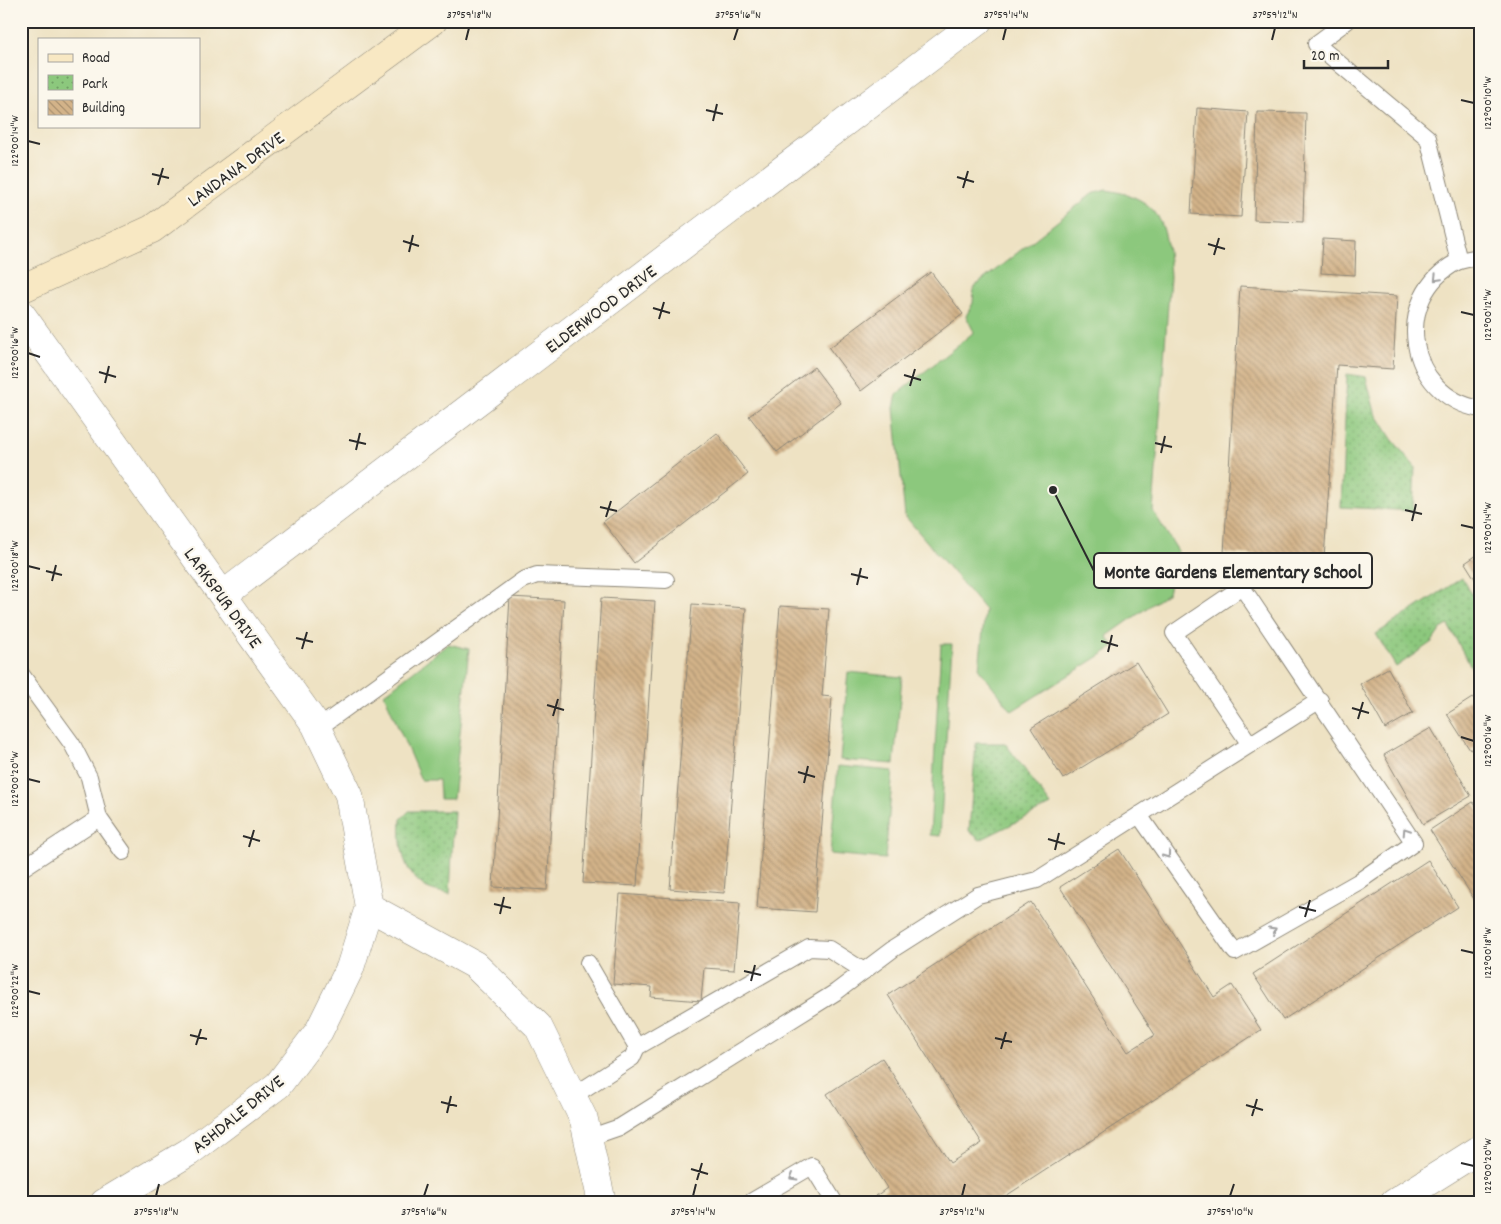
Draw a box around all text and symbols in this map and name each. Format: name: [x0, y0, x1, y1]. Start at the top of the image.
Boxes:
text: 37°59'18"N: [447, 7, 491, 24]
text: 37°59'16"N: [715, 7, 761, 24]
text: 37°59'14"N: [983, 7, 1029, 24]
text: 37°59'12"N: [1252, 7, 1298, 24]
legend: [38, 38, 200, 128]
scale bar: [1304, 38, 1387, 70]
text: 20 m: [1311, 46, 1339, 68]
text: Road: [82, 48, 110, 70]
text: Park: [82, 74, 108, 96]
text: 122°00'10"W: [1480, 77, 1497, 129]
text: Building: [82, 98, 125, 120]
text: 122°00'14"W: [7, 115, 24, 167]
street label: LANDANA DRIVE: [183, 126, 292, 215]
street label: ELDERWOOD DRIVE: [541, 260, 664, 362]
one-way arrow: [1434, 272, 1443, 281]
text: 122°00'12"W: [1480, 289, 1497, 341]
text: 122°00'16"W: [7, 327, 24, 379]
text: 122°00'14"W: [1480, 502, 1497, 554]
text: 122°00'18"W: [7, 540, 24, 592]
street label: LARKSPUR DRIVE: [175, 543, 267, 655]
callout: Monte Gardens Elementary School: [1094, 553, 1372, 588]
text: Monte Gardens Elementary School: [1104, 560, 1362, 588]
text: 122°00'16"W: [1480, 715, 1497, 767]
text: 122°00'20"W: [7, 751, 24, 807]
one-way arrow: [1403, 827, 1413, 836]
one-way arrow: [1161, 849, 1170, 859]
one-way arrow: [1268, 926, 1277, 936]
text: 122°00'18"W: [1480, 927, 1497, 979]
text: 122°00'22"W: [7, 964, 24, 1018]
street label: ASHDALE DRIVE: [187, 1070, 292, 1161]
text: 122°00'20"W: [1480, 1138, 1497, 1194]
one-way arrow: [789, 1171, 798, 1181]
text: 37°59'18"N: [134, 1204, 178, 1221]
text: 37°59'16"N: [401, 1204, 447, 1221]
text: 37°59'14"N: [670, 1204, 716, 1221]
text: 37°59'12"N: [939, 1204, 985, 1221]
text: 37°59'10"N: [1207, 1204, 1253, 1221]

